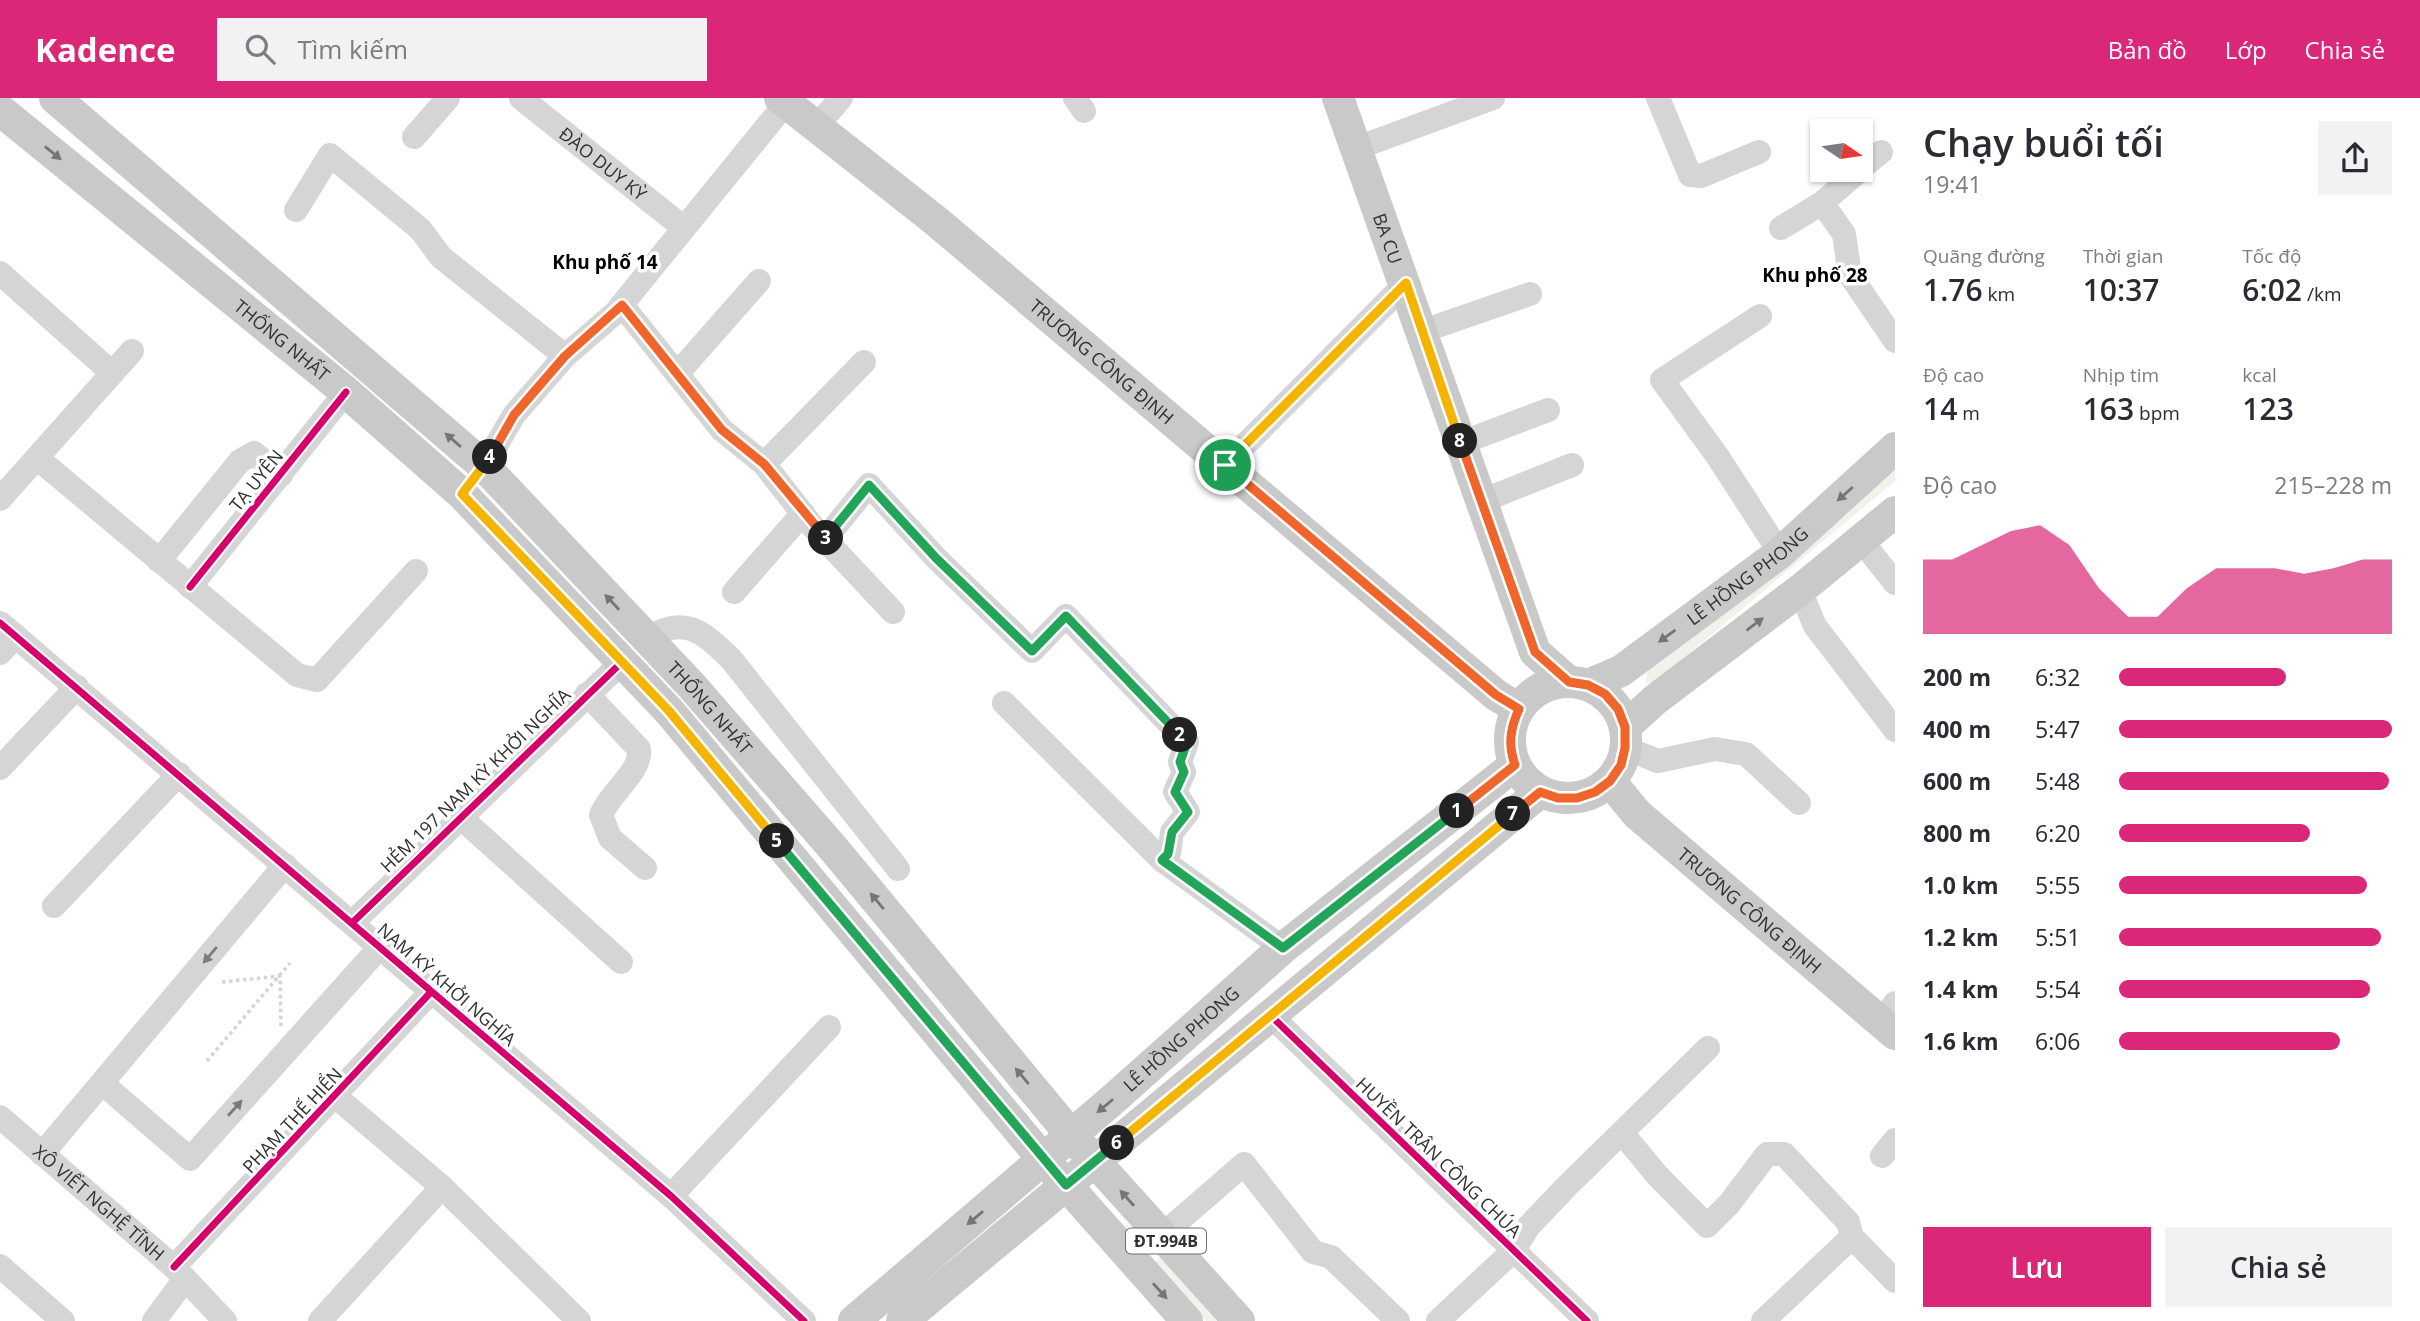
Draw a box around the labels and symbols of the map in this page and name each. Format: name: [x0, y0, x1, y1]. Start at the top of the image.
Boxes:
north arrow: [1810, 119, 1872, 182]
street label: ĐÀO DUY KỲ: [554, 121, 652, 206]
one-way arrow: [43, 146, 61, 161]
street label: BA CU: [1368, 210, 1408, 267]
district label: Khu phố 14: [552, 249, 658, 275]
district label: Khu phố 28: [1762, 262, 1868, 288]
street label: TRƯƠNG CÔNG ĐỊNH: [1025, 293, 1179, 429]
street label: THỐNG NHẤT: [229, 294, 335, 386]
pin: 8: [1442, 424, 1478, 458]
one-way arrow: [445, 433, 462, 448]
pin: [1195, 435, 1255, 495]
pin: 4: [472, 440, 508, 474]
street label: TẠ UYÊN: [224, 444, 288, 516]
one-way arrow: [1836, 486, 1853, 501]
pin: 3: [808, 520, 844, 556]
street label: LÊ HỒNG PHONG: [1682, 521, 1813, 630]
one-way arrow: [605, 594, 621, 611]
one-way arrow: [1746, 617, 1764, 631]
one-way arrow: [1658, 629, 1676, 643]
street label: THỐNG NHẤT: [662, 656, 758, 759]
street label: HẺM 197 NAM KỲ KHỞI NGHĨA: [375, 682, 576, 877]
pin: 2: [1162, 718, 1198, 752]
pin: 1: [1440, 794, 1474, 828]
pin: 7: [1496, 796, 1530, 832]
pin: 5: [760, 824, 794, 858]
street label: TRƯƠNG CÔNG ĐỊNH: [1673, 842, 1827, 978]
one-way arrow: [870, 892, 885, 909]
street label: NAM KỲ KHỞI NGHĨA: [373, 917, 522, 1051]
one-way arrow: [203, 946, 218, 963]
street label: LÊ HỒNG PHONG: [1118, 981, 1244, 1097]
street label: PHẠM THẾ HIỂN: [237, 1062, 347, 1178]
one-way arrow: [1014, 1067, 1030, 1085]
street label: HUYỀN TRÂN CÔNG CHÚA: [1351, 1072, 1527, 1243]
one-way arrow: [1097, 1099, 1115, 1114]
one-way arrow: [227, 1100, 243, 1117]
pin: 6: [1100, 1126, 1134, 1160]
street label: XÔ VIẾT NGHỆ TĨNH: [29, 1139, 170, 1266]
one-way arrow: [1119, 1189, 1135, 1207]
one-way arrow: [967, 1210, 985, 1225]
road number: ĐT.994B: [1126, 1228, 1206, 1254]
one-way arrow: [1152, 1282, 1168, 1300]

